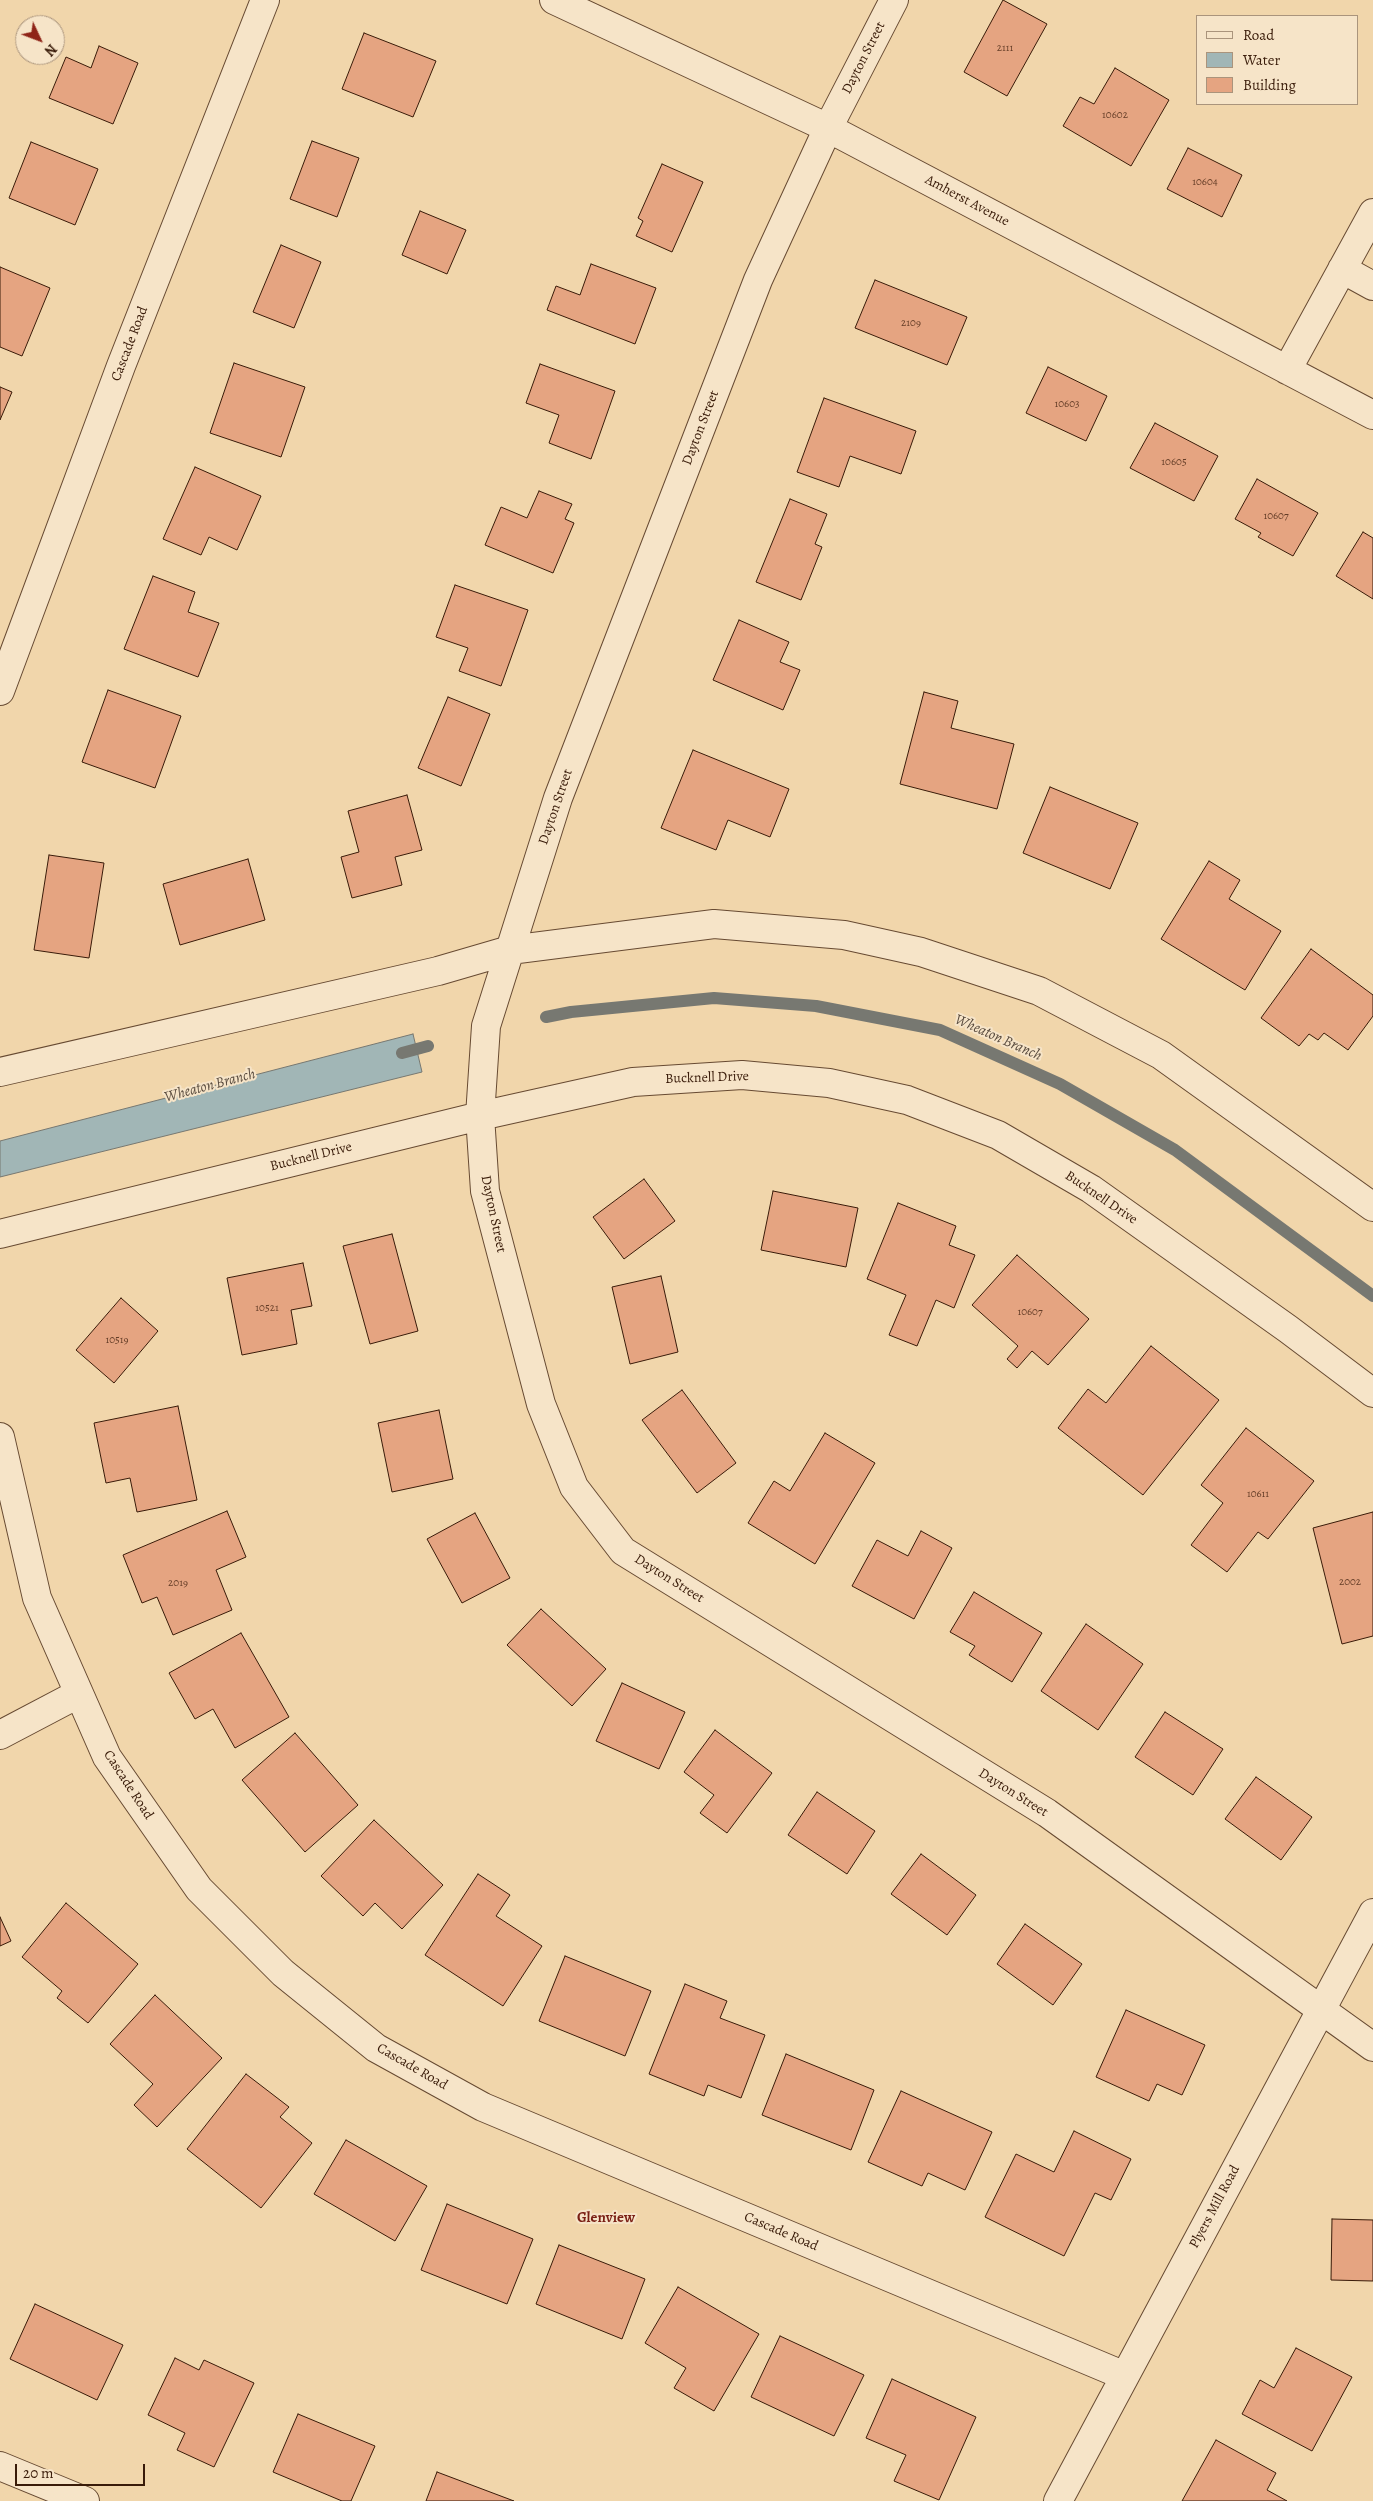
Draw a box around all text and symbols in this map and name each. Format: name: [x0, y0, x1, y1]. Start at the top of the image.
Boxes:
north arrow: [15, 15, 65, 65]
legend: [1196, 15, 1358, 105]
street label: Dayton Street: [839, 19, 889, 97]
text: Road: [1243, 25, 1274, 45]
text: N: [40, 40, 61, 60]
house number: 2111: [997, 41, 1013, 55]
text: Water: [1243, 50, 1280, 70]
text: Building: [1243, 75, 1296, 95]
house number: 10602: [1102, 108, 1128, 122]
street label: Amherst Avenue: [922, 172, 1012, 230]
house number: 10604: [1192, 175, 1218, 189]
street label: Cascade Road: [108, 304, 152, 384]
house number: 2109: [901, 316, 921, 330]
street label: Dayton Street: [679, 388, 723, 468]
house number: 10603: [1054, 397, 1080, 411]
house number: 10605: [1161, 455, 1187, 469]
house number: 10607: [1263, 509, 1289, 523]
street label: Dayton Street: [535, 767, 577, 847]
water label: Wheaton Branch: [952, 1011, 1044, 1065]
water label: Wheaton Branch: [163, 1065, 257, 1107]
street label: Bucknell Drive: [665, 1068, 749, 1088]
street label: Bucknell Drive: [268, 1139, 354, 1175]
street label: Bucknell Drive: [1062, 1168, 1140, 1228]
street label: Dayton Street: [477, 1174, 509, 1254]
house number: 10521: [255, 1301, 279, 1315]
house number: 10607: [1017, 1305, 1043, 1319]
house number: 10519: [105, 1333, 129, 1347]
house number: 10611: [1247, 1487, 1269, 1501]
street label: Dayton Street: [631, 1551, 707, 1607]
house number: 2002: [1339, 1575, 1361, 1589]
house number: 2019: [168, 1576, 188, 1590]
street label: Cascade Road: [99, 1747, 157, 1823]
street label: Dayton Street: [975, 1765, 1051, 1821]
street label: Cascade Road: [374, 2040, 450, 2094]
street label: Plyers Mill Road: [1186, 2163, 1244, 2251]
district label: Glenview: [577, 2209, 635, 2227]
street label: Cascade Road: [741, 2209, 821, 2255]
scale bar: [18, 2454, 148, 2486]
text: 20 m: [23, 2463, 54, 2483]

